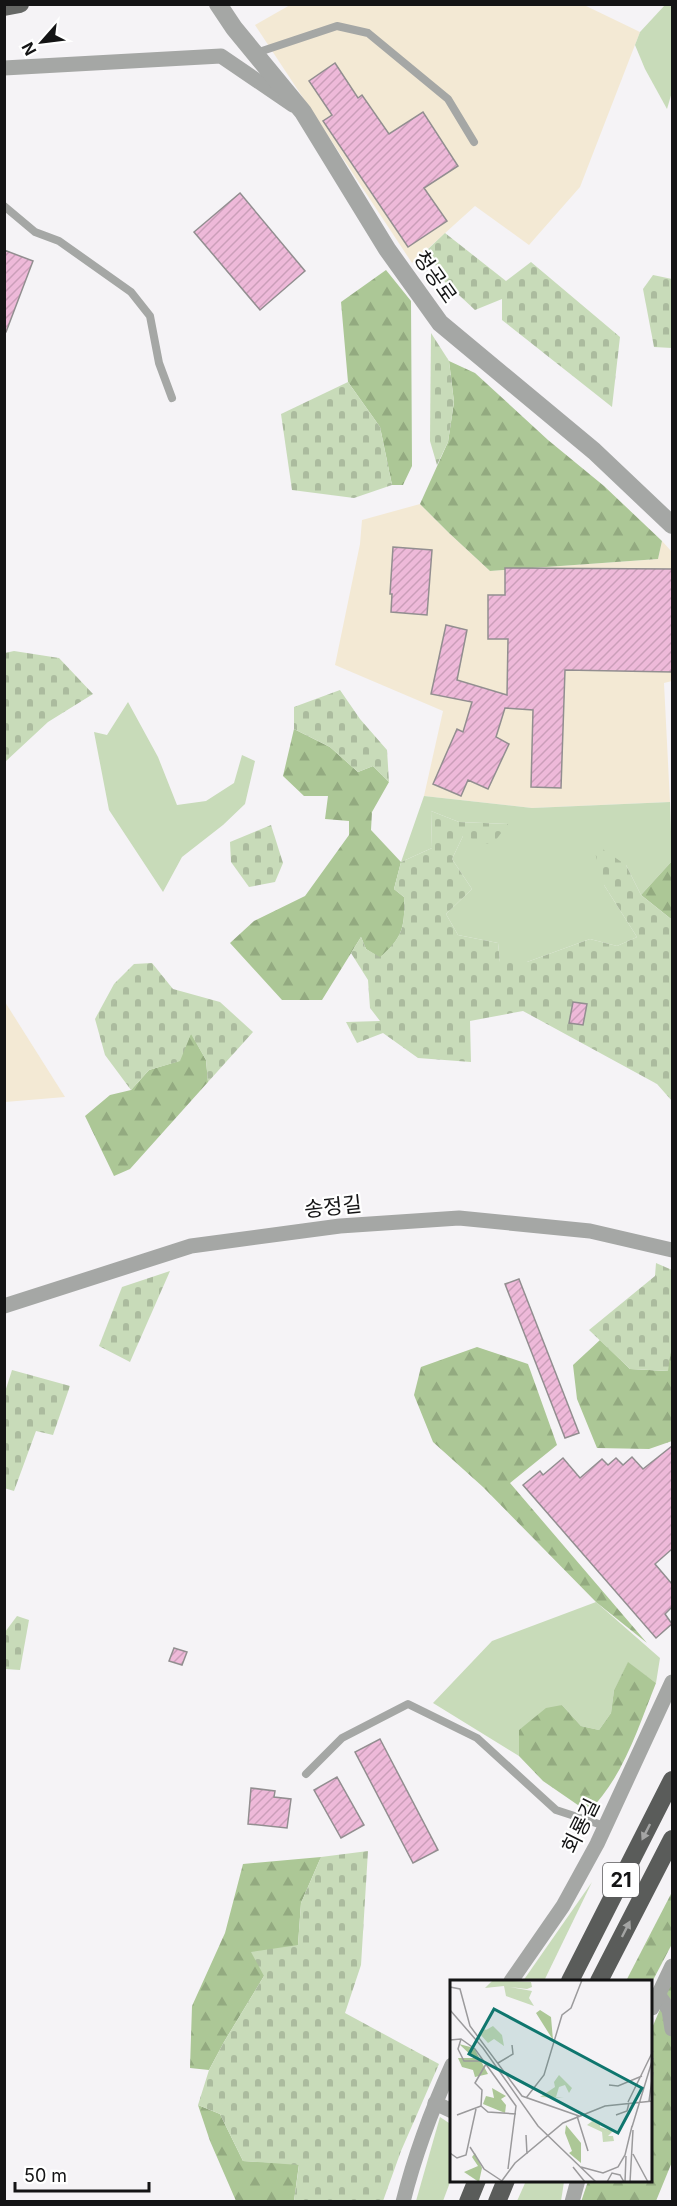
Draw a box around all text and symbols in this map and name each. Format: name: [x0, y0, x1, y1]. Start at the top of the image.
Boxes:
north arrow: [12, 12, 72, 72]
text: N: [17, 39, 40, 59]
street label: 청공로: [409, 246, 462, 308]
street label: 송정길: [303, 1191, 363, 1222]
street label: 회룡길: [557, 1794, 604, 1857]
one-way arrow: [641, 1824, 651, 1841]
road number: 21: [603, 1863, 639, 1897]
one-way arrow: [621, 1920, 631, 1937]
inset map: [450, 1980, 653, 2182]
scale bar: [15, 2155, 148, 2193]
text: 50 m: [24, 2165, 67, 2186]

